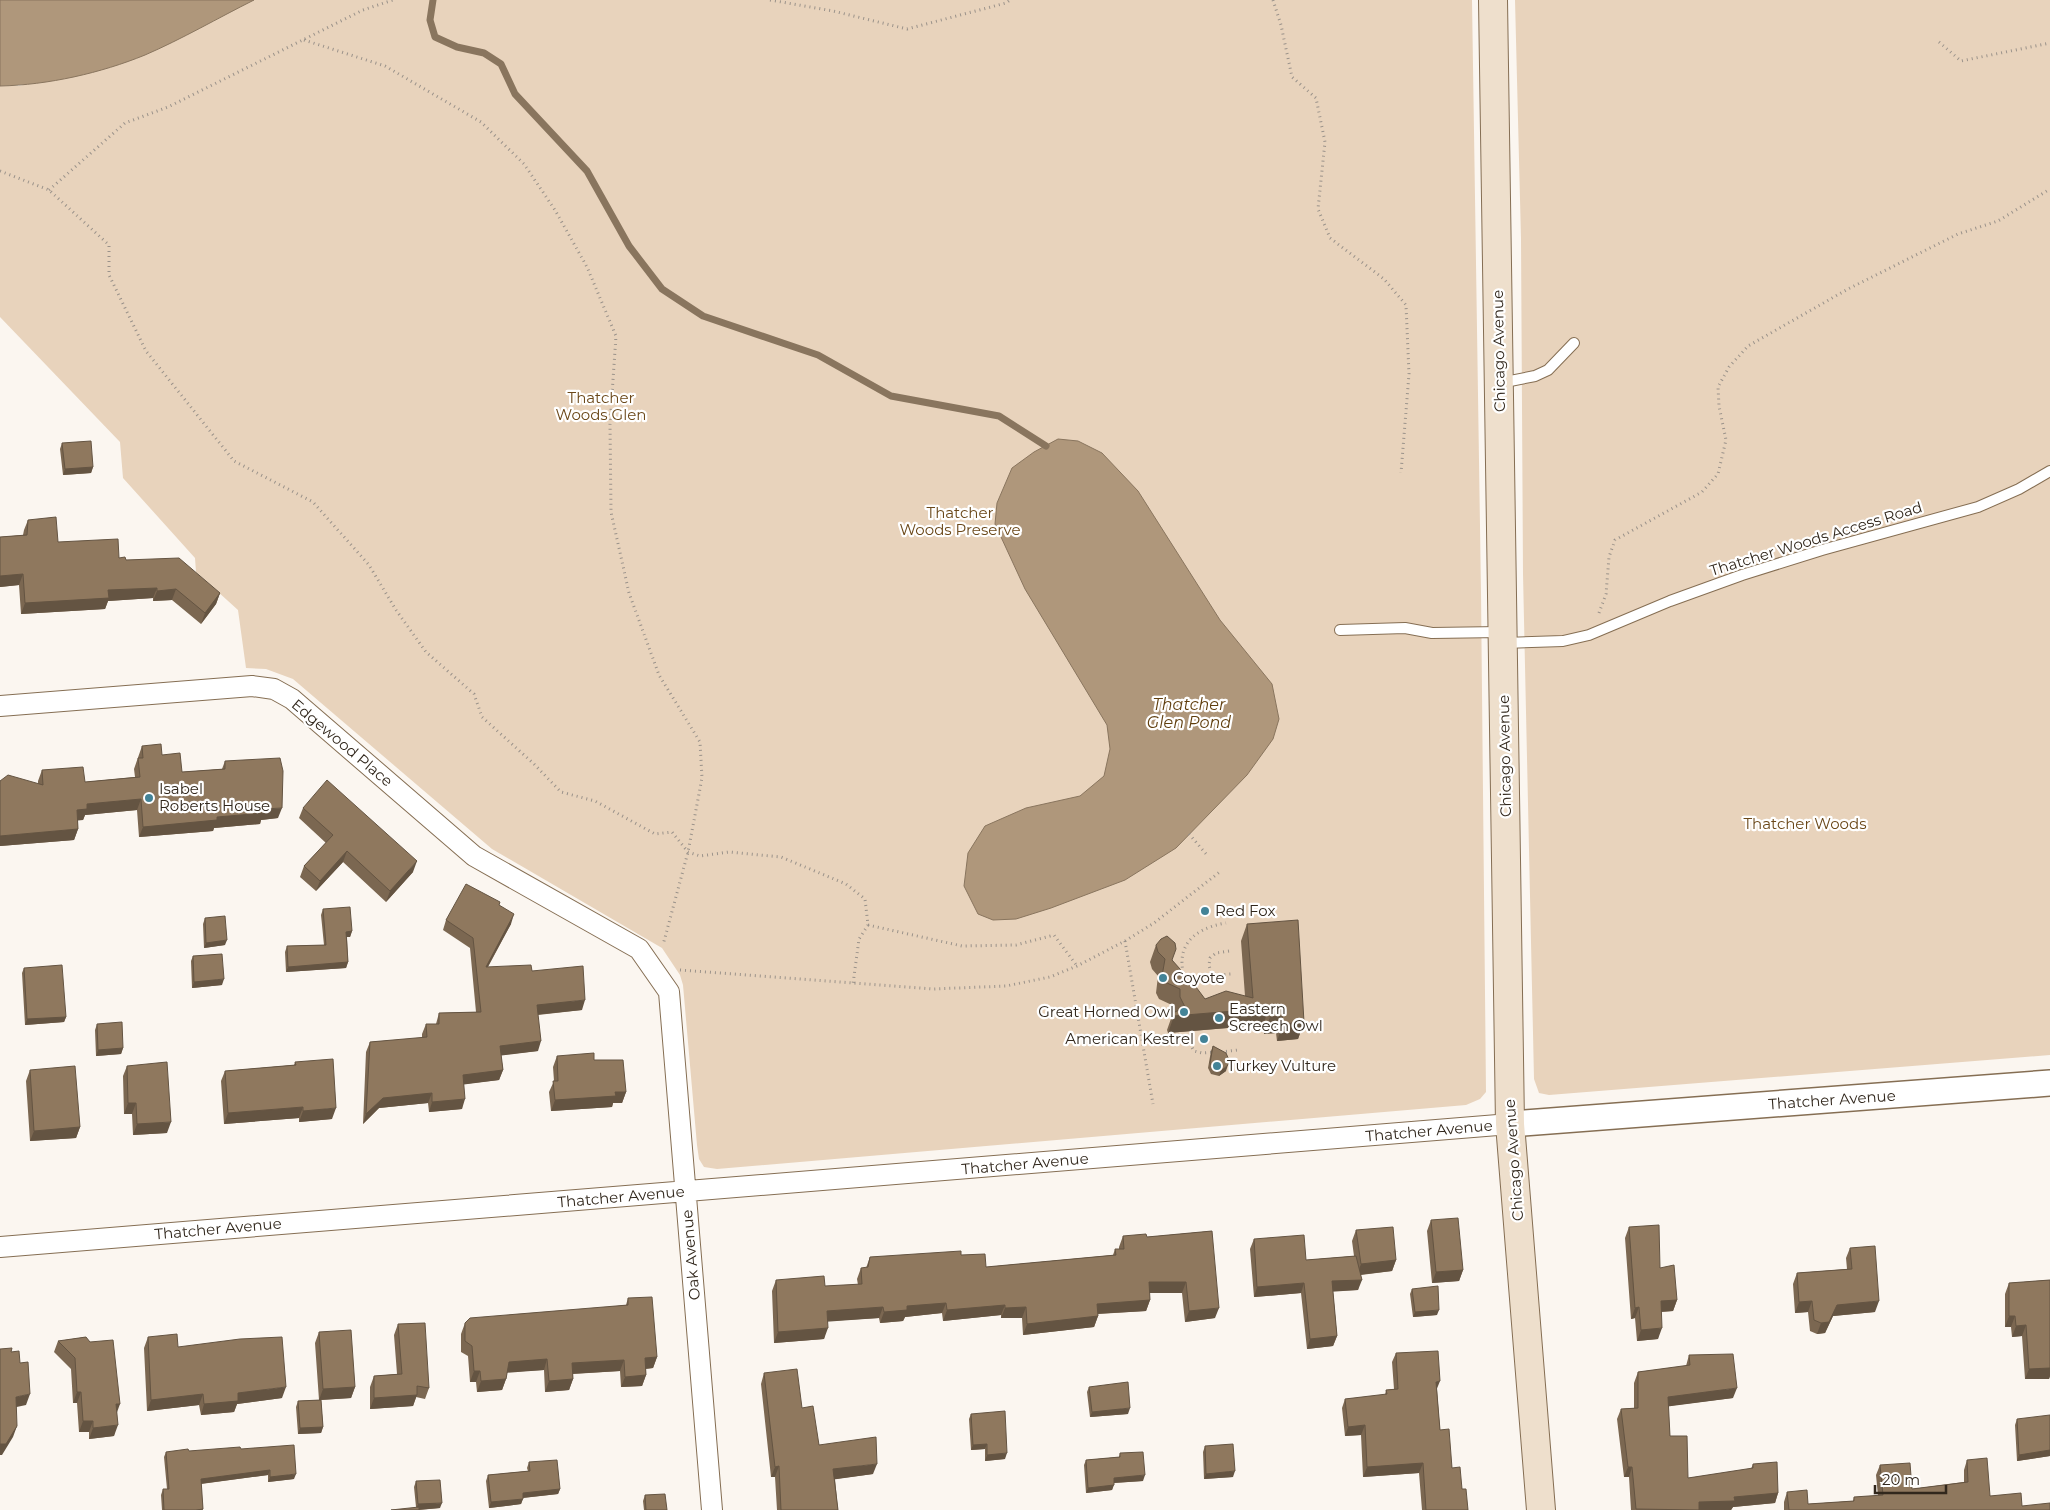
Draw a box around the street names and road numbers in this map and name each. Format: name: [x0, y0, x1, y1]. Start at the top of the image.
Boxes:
street label: Chicago Avenue: [1488, 290, 1509, 412]
street label: Thatcher Woods Access Road: [1707, 497, 1924, 580]
street label: Edgewood Place: [288, 695, 397, 790]
street label: Chicago Avenue: [1494, 695, 1515, 817]
street label: Thatcher Avenue: [1768, 1086, 1896, 1113]
street label: Chicago Avenue: [1500, 1098, 1527, 1222]
street label: Thatcher Avenue: [1365, 1115, 1493, 1146]
street label: Thatcher Avenue: [961, 1148, 1089, 1179]
street label: Thatcher Avenue: [557, 1181, 685, 1212]
street label: Oak Avenue: [677, 1209, 704, 1301]
street label: Thatcher Avenue: [154, 1213, 282, 1244]

